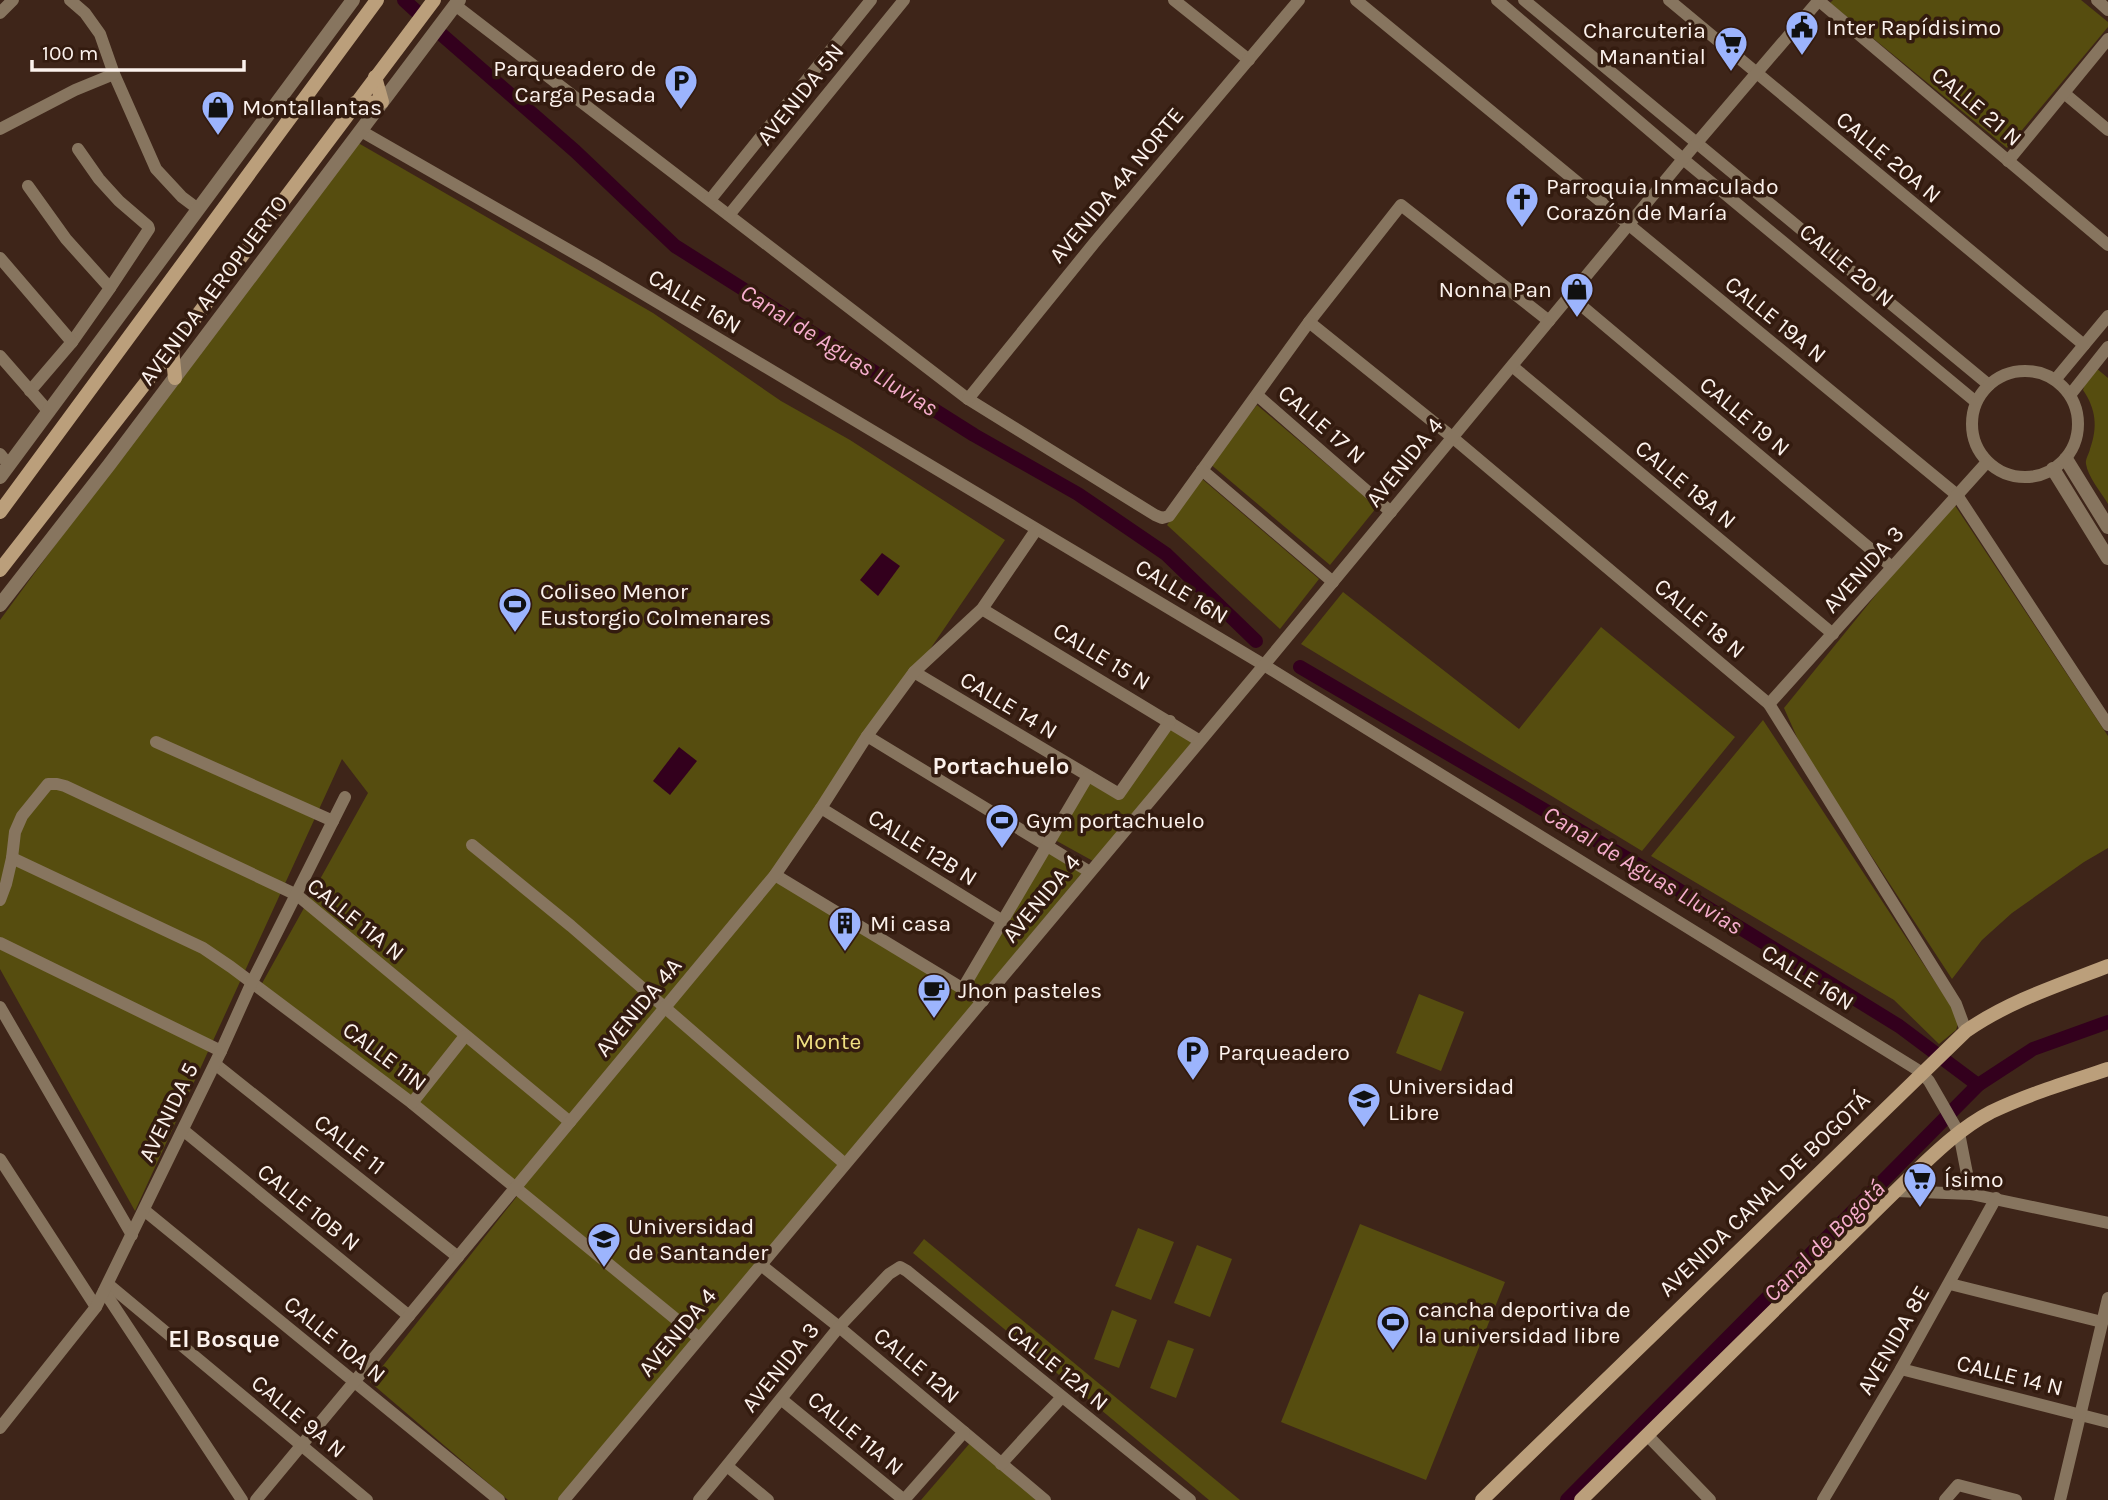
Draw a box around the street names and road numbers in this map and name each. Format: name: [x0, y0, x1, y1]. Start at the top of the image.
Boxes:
street label: AVENIDA 5N: [751, 38, 850, 151]
street label: CALLE 21 N: [1926, 61, 2027, 152]
street label: AVENIDA 4A NORTE: [1043, 102, 1189, 269]
street label: CALLE 20A N: [1831, 106, 1947, 209]
street label: AVENIDA AEROPUERTO: [133, 190, 294, 391]
street label: CALLE 20 N: [1794, 218, 1900, 313]
street label: CALLE 16N: [643, 263, 746, 340]
street label: CALLE 19A N: [1720, 270, 1832, 368]
street label: CALLE 19 N: [1694, 371, 1795, 462]
street label: CALLE 17 N: [1273, 379, 1371, 470]
street label: AVENIDA 4: [1360, 412, 1449, 513]
street label: CALLE 18A N: [1630, 434, 1742, 534]
street label: AVENIDA 3: [1817, 520, 1910, 619]
street label: CALLE 16N: [1130, 553, 1233, 630]
street label: CALLE 18 N: [1649, 573, 1751, 664]
street label: CALLE 15 N: [1048, 617, 1155, 696]
street label: CALLE 14 N: [955, 666, 1062, 745]
street label: CALLE 12B N: [863, 803, 982, 892]
street label: AVENIDA 4: [997, 848, 1086, 948]
street label: CALLE 11A N: [302, 872, 410, 967]
street label: CALLE 16N: [1757, 938, 1859, 1016]
street label: AVENIDA 4A: [589, 952, 687, 1062]
street label: CALLE 11N: [337, 1016, 432, 1097]
street label: AVENIDA 5: [133, 1058, 204, 1166]
street label: AVENIDA CANAL DE BOGOTÁ: [1653, 1086, 1876, 1302]
street label: CALLE 11: [309, 1108, 390, 1180]
street label: CALLE 10B N: [252, 1158, 365, 1257]
street label: AVENIDA 8E: [1851, 1281, 1936, 1400]
street label: AVENIDA 4: [633, 1282, 722, 1382]
street label: CALLE 10A N: [278, 1290, 391, 1389]
street label: AVENIDA 3: [736, 1317, 825, 1418]
street label: CALLE 12A N: [1002, 1318, 1114, 1416]
street label: CALLE 12N: [868, 1322, 965, 1409]
street label: CALLE 14 N: [1954, 1349, 2066, 1402]
street label: CALLE 9A N: [246, 1369, 351, 1464]
street label: CALLE 11A N: [802, 1385, 909, 1481]

